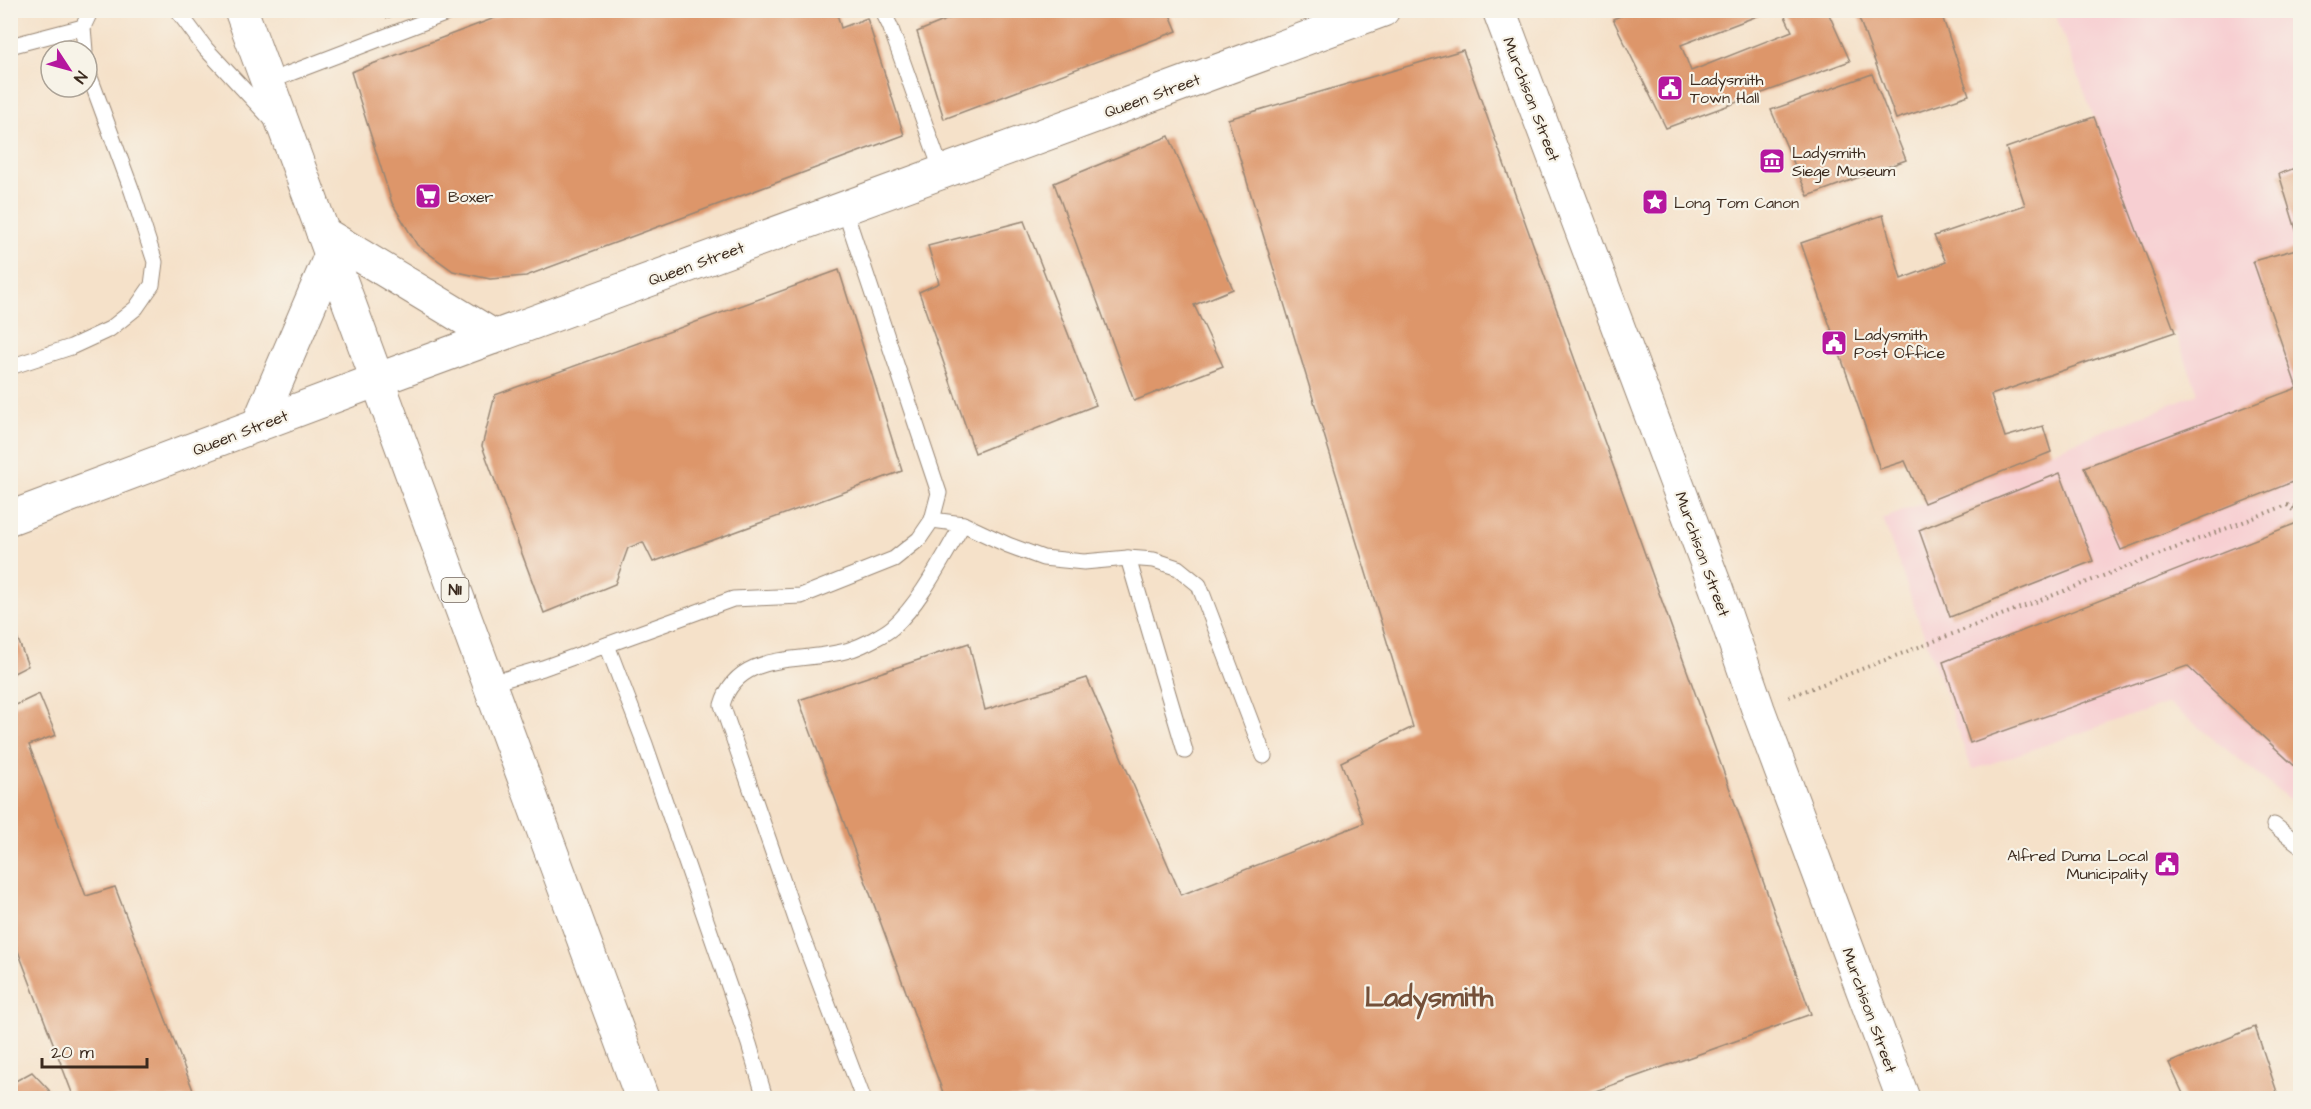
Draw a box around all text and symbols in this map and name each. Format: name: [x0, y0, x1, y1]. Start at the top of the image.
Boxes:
street label: Murchison Street: [1497, 34, 1565, 165]
north arrow: [39, 39, 99, 99]
text: N: [68, 67, 92, 88]
street label: Queen Street: [1101, 68, 1204, 123]
place label: Ladysmith Town Hall: [1690, 69, 1764, 109]
public building icon: Ladysmith Town Hall: [1655, 73, 1685, 103]
place label: Ladysmith Siege Museum: [1792, 142, 1896, 183]
museum icon: Ladysmith Siege Museum: [1757, 146, 1787, 176]
supermarket icon: Boxer: [413, 181, 443, 211]
place label: Boxer: [448, 186, 494, 208]
place icon: Long Tom Canon: [1640, 187, 1670, 217]
place label: Long Tom Canon: [1674, 192, 1799, 215]
street label: Queen Street: [645, 236, 748, 291]
place label: Ladysmith Post Office: [1854, 324, 1945, 364]
public building icon: Ladysmith Post Office: [1819, 328, 1849, 358]
street label: Queen Street: [189, 404, 292, 461]
street label: Murchison Street: [1669, 489, 1735, 620]
road number: N11: [442, 578, 468, 602]
place label: Alfred Duma Local Municipality: [2007, 845, 2148, 886]
public building icon: Alfred Duma Local Municipality: [2152, 849, 2182, 879]
street label: Murchison Street: [1836, 945, 1902, 1076]
district label: Ladysmith: [1365, 978, 1494, 1020]
scale bar: [42, 1031, 147, 1069]
text: 20 m: [51, 1040, 94, 1065]

